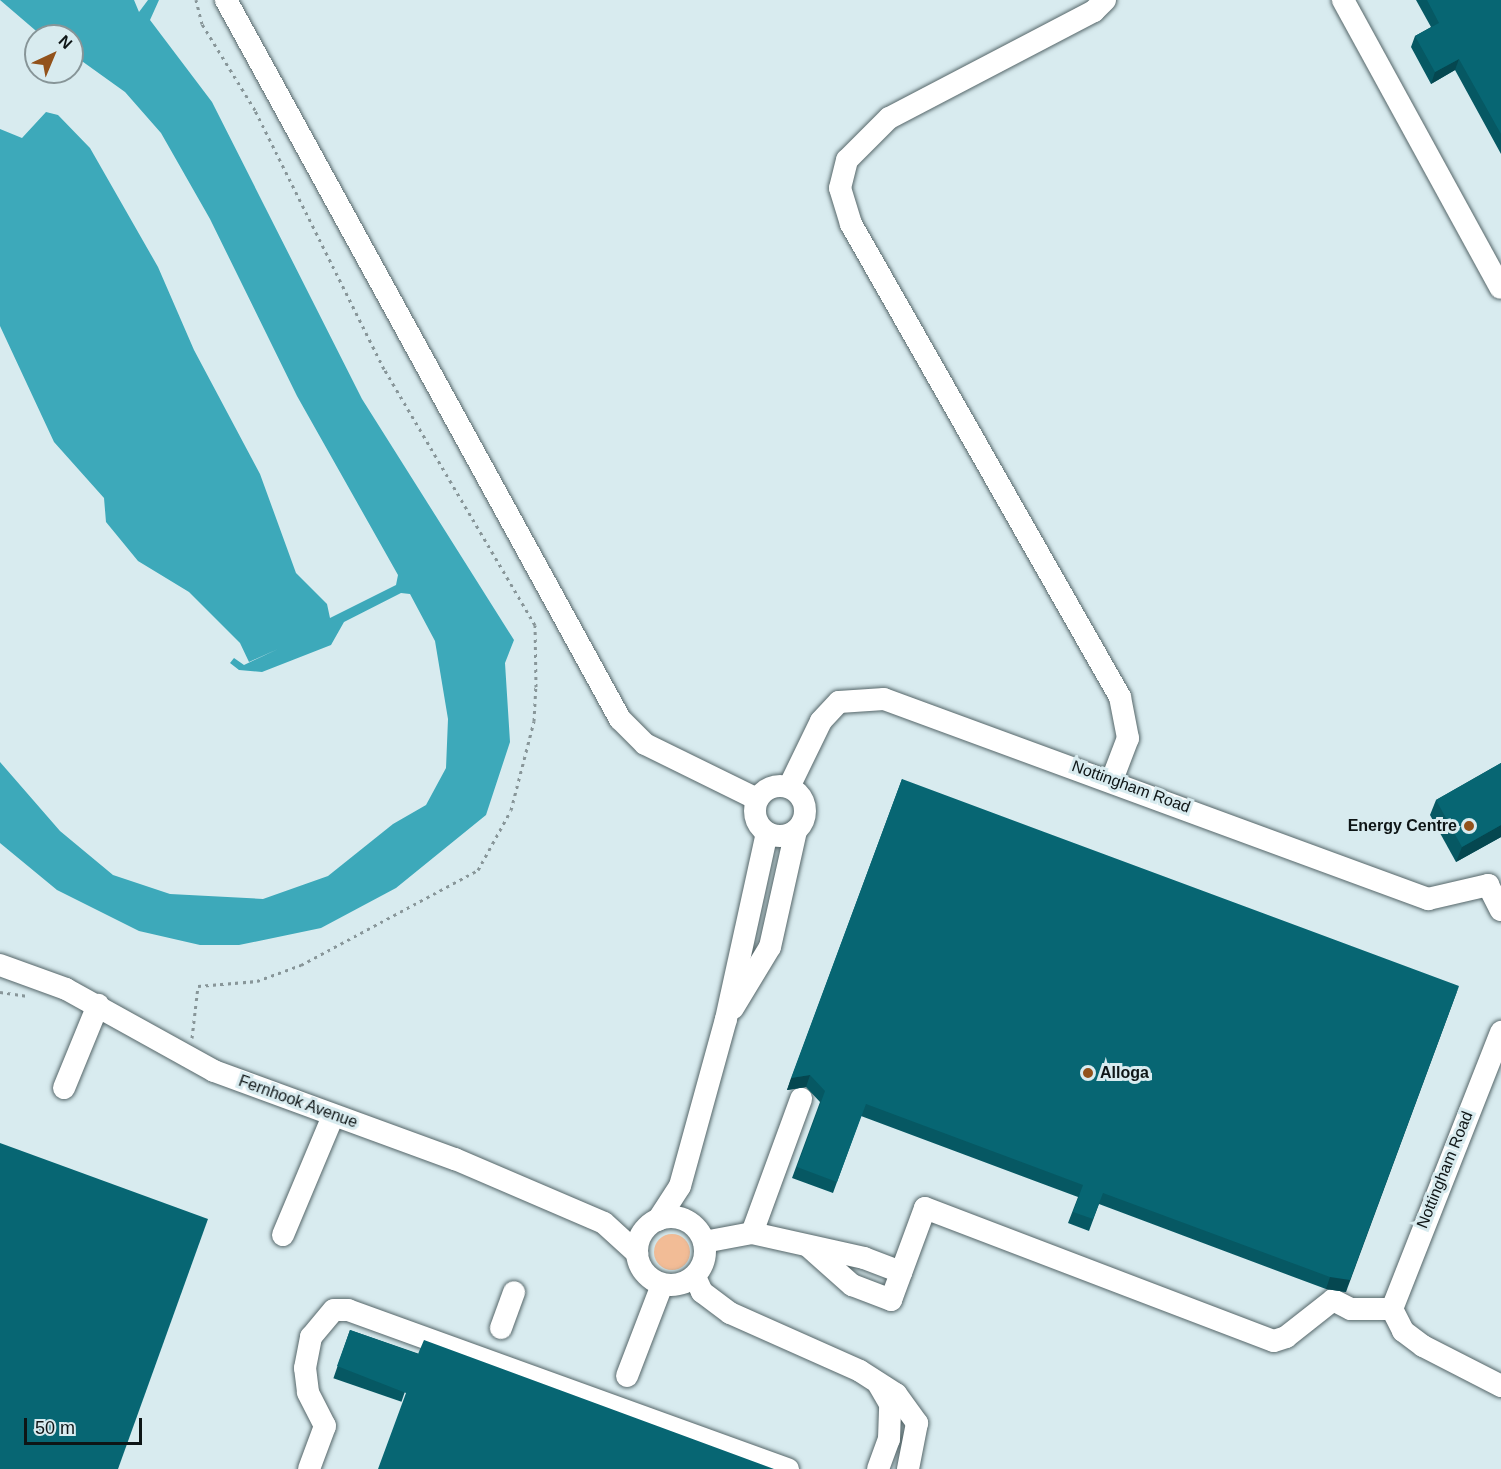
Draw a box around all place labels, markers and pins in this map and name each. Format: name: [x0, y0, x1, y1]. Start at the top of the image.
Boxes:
place label: Energy Centre: [1348, 816, 1457, 836]
marker: Energy Centre: [1462, 819, 1476, 833]
place label: Alloga: [1100, 1063, 1149, 1083]
marker: Alloga: [1081, 1066, 1095, 1080]

